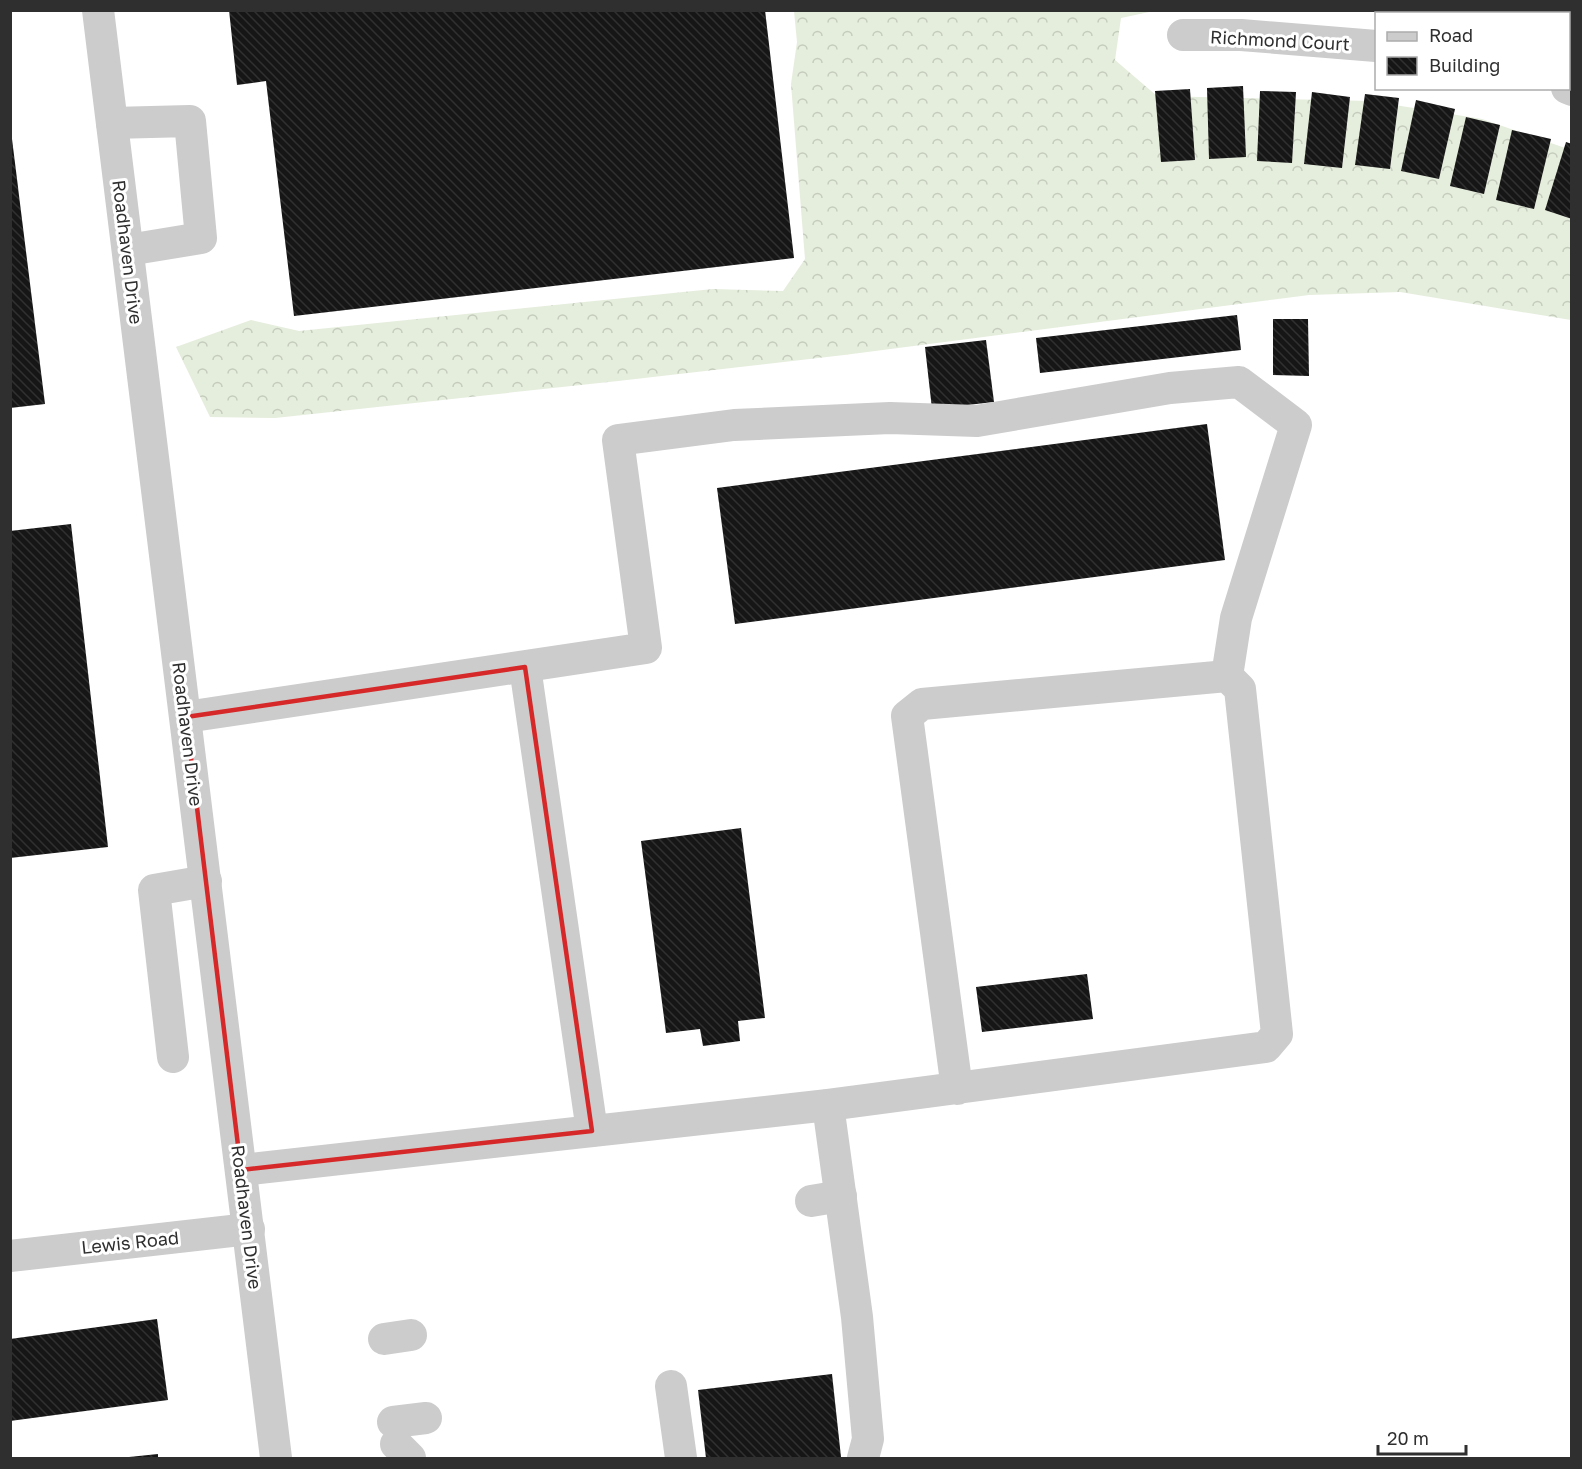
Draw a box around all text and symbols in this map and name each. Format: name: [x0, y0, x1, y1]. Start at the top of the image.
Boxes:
legend: [1375, 12, 1570, 90]
text: Road: [1429, 24, 1473, 46]
street label: Richmond Court: [1210, 25, 1350, 55]
text: Building: [1429, 54, 1500, 76]
street label: Roadhaven Drive: [108, 179, 148, 325]
street label: Roadhaven Drive: [168, 661, 208, 807]
street label: Roadhaven Drive: [227, 1144, 267, 1290]
street label: Lewis Road: [80, 1226, 180, 1258]
scale bar: [1378, 1418, 1466, 1456]
text: 20 m: [1387, 1427, 1429, 1449]

